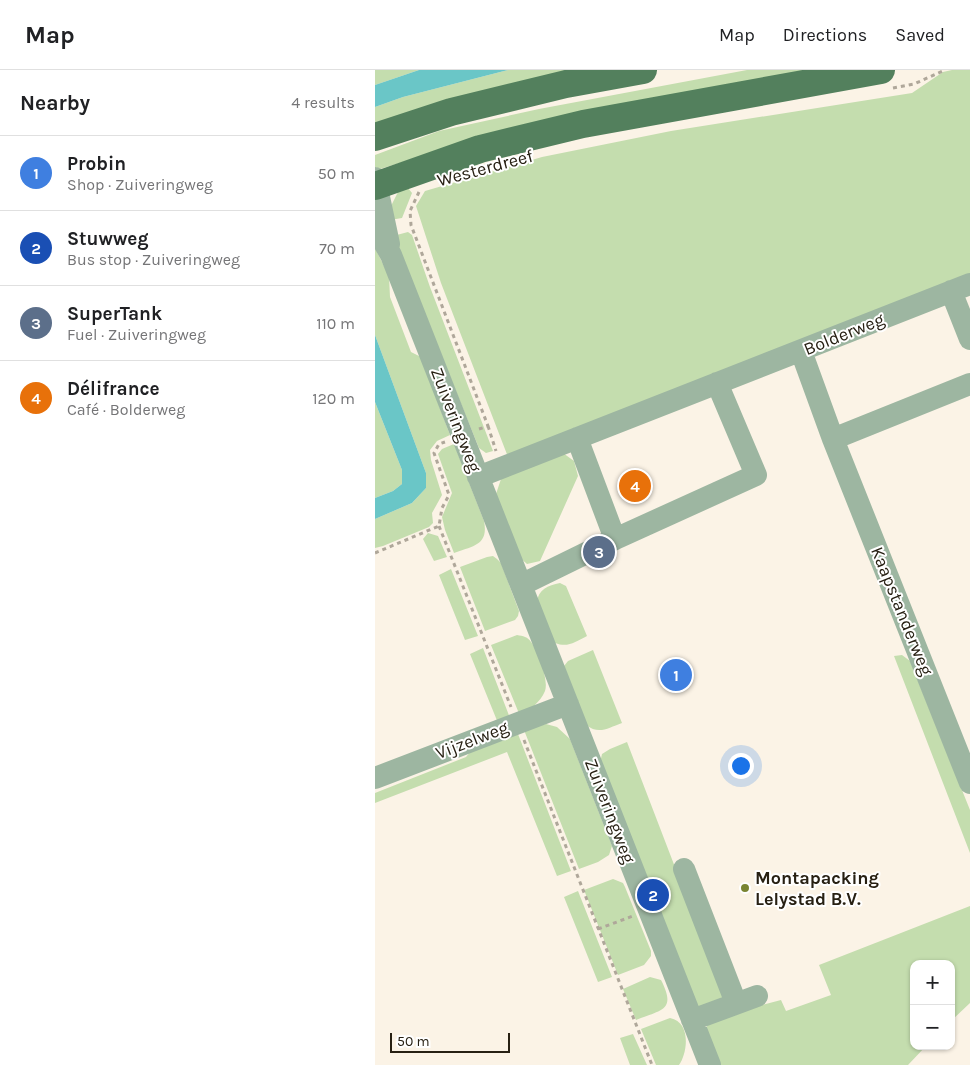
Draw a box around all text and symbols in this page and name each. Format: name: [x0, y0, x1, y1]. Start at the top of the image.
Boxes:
text: Map: [25, 21, 75, 49]
text: Map: [719, 24, 755, 46]
text: Directions: [783, 24, 867, 46]
text: Saved: [895, 24, 945, 46]
text: Nearby: [20, 91, 90, 115]
text: 4 results: [291, 93, 355, 112]
street label: Westerdreef: [435, 144, 536, 191]
text: Probin: [67, 153, 126, 175]
text: 1: [33, 164, 39, 183]
text: 50 m: [318, 164, 355, 183]
text: Shop · Zuiveringweg: [67, 175, 213, 194]
text: Stuwweg: [67, 228, 148, 250]
text: 2: [31, 239, 41, 258]
text: 70 m: [319, 239, 355, 258]
text: Bus stop · Zuiveringweg: [67, 250, 240, 269]
text: SuperTank: [67, 303, 162, 325]
street label: Bolderweg: [801, 308, 887, 360]
text: 3: [31, 314, 41, 333]
text: 110 m: [316, 314, 355, 333]
text: Fuel · Zuiveringweg: [67, 325, 206, 344]
street label: Zuiveringweg: [426, 364, 486, 476]
text: Délifrance: [67, 378, 160, 400]
text: 4: [31, 389, 41, 408]
text: 120 m: [312, 389, 355, 408]
text: Café · Bolderweg: [67, 400, 185, 419]
pin: 4: [619, 467, 651, 505]
pin: 3: [583, 533, 615, 571]
street label: Kaapstanderweg: [866, 543, 938, 679]
pin: 1: [660, 656, 692, 694]
street label: Vijzelweg: [432, 716, 512, 764]
your location: [728, 753, 754, 779]
street label: Zuiveringweg: [580, 755, 640, 867]
place label: Montapacking Lelystad B.V.: [755, 867, 880, 910]
pin: 2: [637, 876, 669, 914]
marker: Montapacking Lelystad B.V.: [739, 882, 751, 894]
map controls: [910, 960, 955, 1050]
button: +: [910, 960, 955, 1005]
button: −: [910, 1005, 955, 1050]
scale bar: [390, 1030, 510, 1053]
text: 50 m: [397, 1033, 430, 1050]

